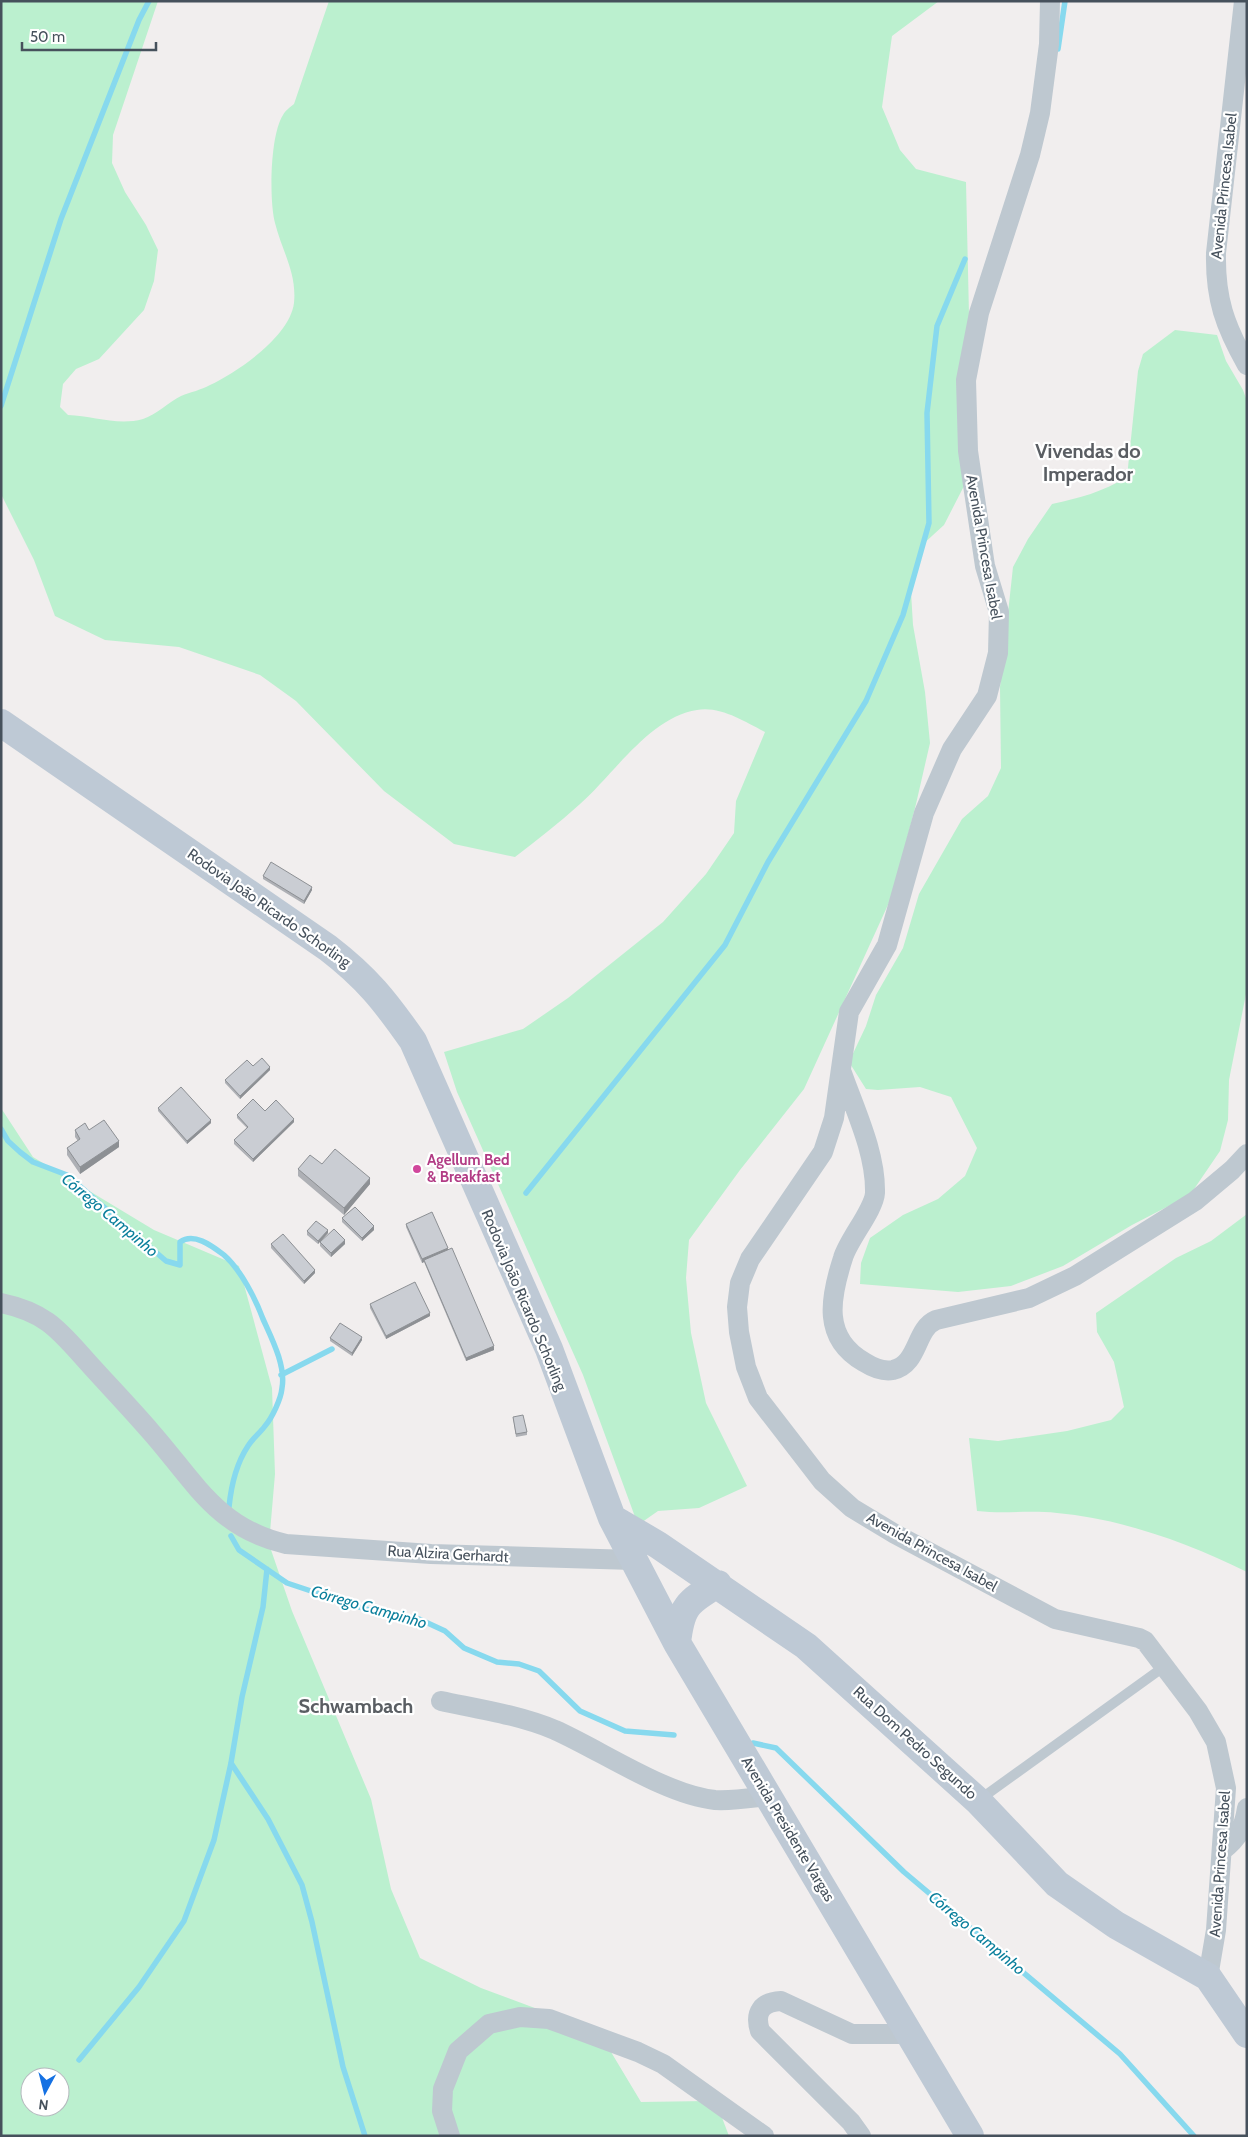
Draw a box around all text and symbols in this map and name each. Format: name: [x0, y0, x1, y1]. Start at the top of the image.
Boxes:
scale bar: [22, 20, 156, 52]
text: 50 m: [30, 28, 65, 46]
street label: Avenida Princesa Isabel: [1207, 112, 1241, 260]
district label: Vivendas do Imperador: [1035, 439, 1141, 486]
street label: Avenida Princesa Isabel: [962, 473, 1006, 621]
street label: Rodovia João Ricardo Schorling: [184, 845, 355, 972]
place label: Agellum Bed & Breakfast: [427, 1151, 510, 1186]
marker: Agellum Bed & Breakfast: [411, 1163, 423, 1175]
water label: Córrego Campinho: [58, 1169, 162, 1261]
street label: Rodovia João Ricardo Schorling: [478, 1207, 571, 1394]
street label: Avenida Princesa Isabel: [863, 1509, 1001, 1596]
street label: Rua Alzira Gerhardt: [387, 1542, 509, 1566]
water label: Córrego Campinho: [309, 1581, 429, 1633]
street label: Rua Dom Pedro Segundo: [849, 1683, 981, 1803]
district label: Schwambach: [299, 1694, 413, 1718]
street label: Avenida Presidente Vargas: [738, 1753, 838, 1905]
street label: Avenida Princesa Isabel: [1206, 1790, 1234, 1938]
water label: Córrego Campinho: [925, 1887, 1029, 1979]
north arrow: [20, 2067, 70, 2117]
text: N: [37, 2095, 49, 2114]

